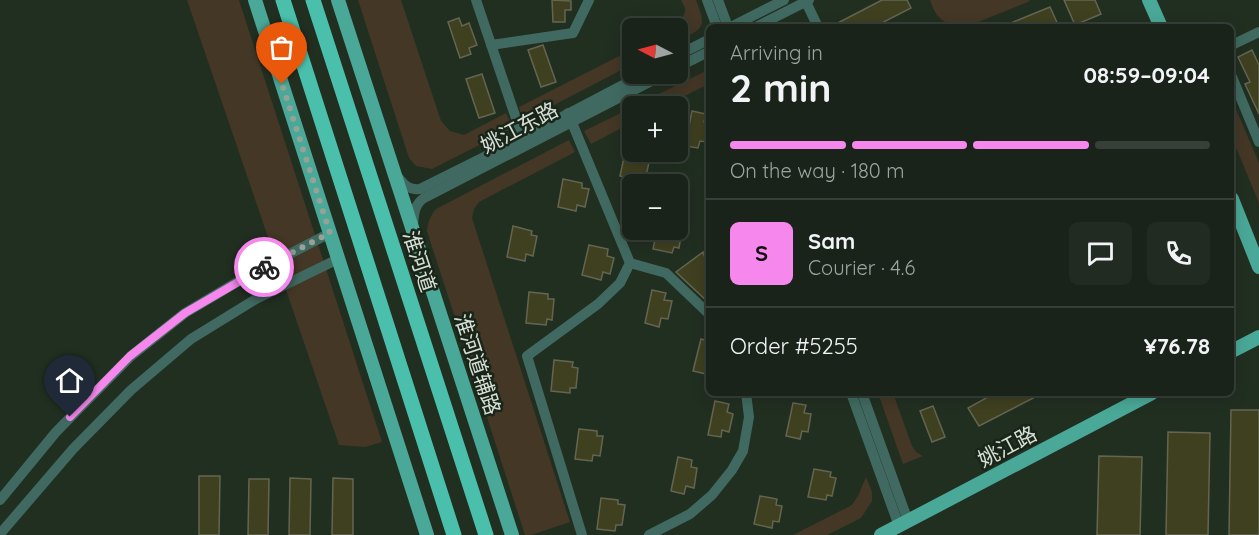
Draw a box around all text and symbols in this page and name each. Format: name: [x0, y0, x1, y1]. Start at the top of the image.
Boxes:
north arrow: [622, 18, 688, 84]
map controls: [622, 18, 688, 240]
pin: [256, 22, 307, 84]
icon: bag: [265, 31, 298, 64]
text: Arriving in: [730, 40, 823, 65]
text: 08:59–09:04: [1083, 61, 1210, 89]
text: 2 min: [730, 63, 832, 112]
street label: 姚江东路: [476, 96, 562, 158]
button: +: [622, 96, 688, 162]
text: On the way · 180 m: [730, 158, 904, 183]
button: −: [622, 174, 688, 240]
button: chat: [1069, 222, 1132, 285]
button: phone: [1147, 222, 1210, 285]
street label: 淮河道: [398, 227, 442, 295]
text: Sam: [808, 227, 855, 255]
courier: [234, 237, 294, 297]
text: S: [755, 239, 768, 267]
icon: bike: [248, 251, 281, 284]
text: Courier · 4.6: [808, 255, 915, 280]
street label: 淮河道辅路: [449, 310, 507, 418]
text: Order #5255: [730, 332, 858, 360]
text: ¥76.78: [1144, 332, 1210, 360]
pin: [44, 355, 95, 417]
icon: home: [53, 364, 86, 397]
street label: 姚江路: [973, 420, 1041, 472]

